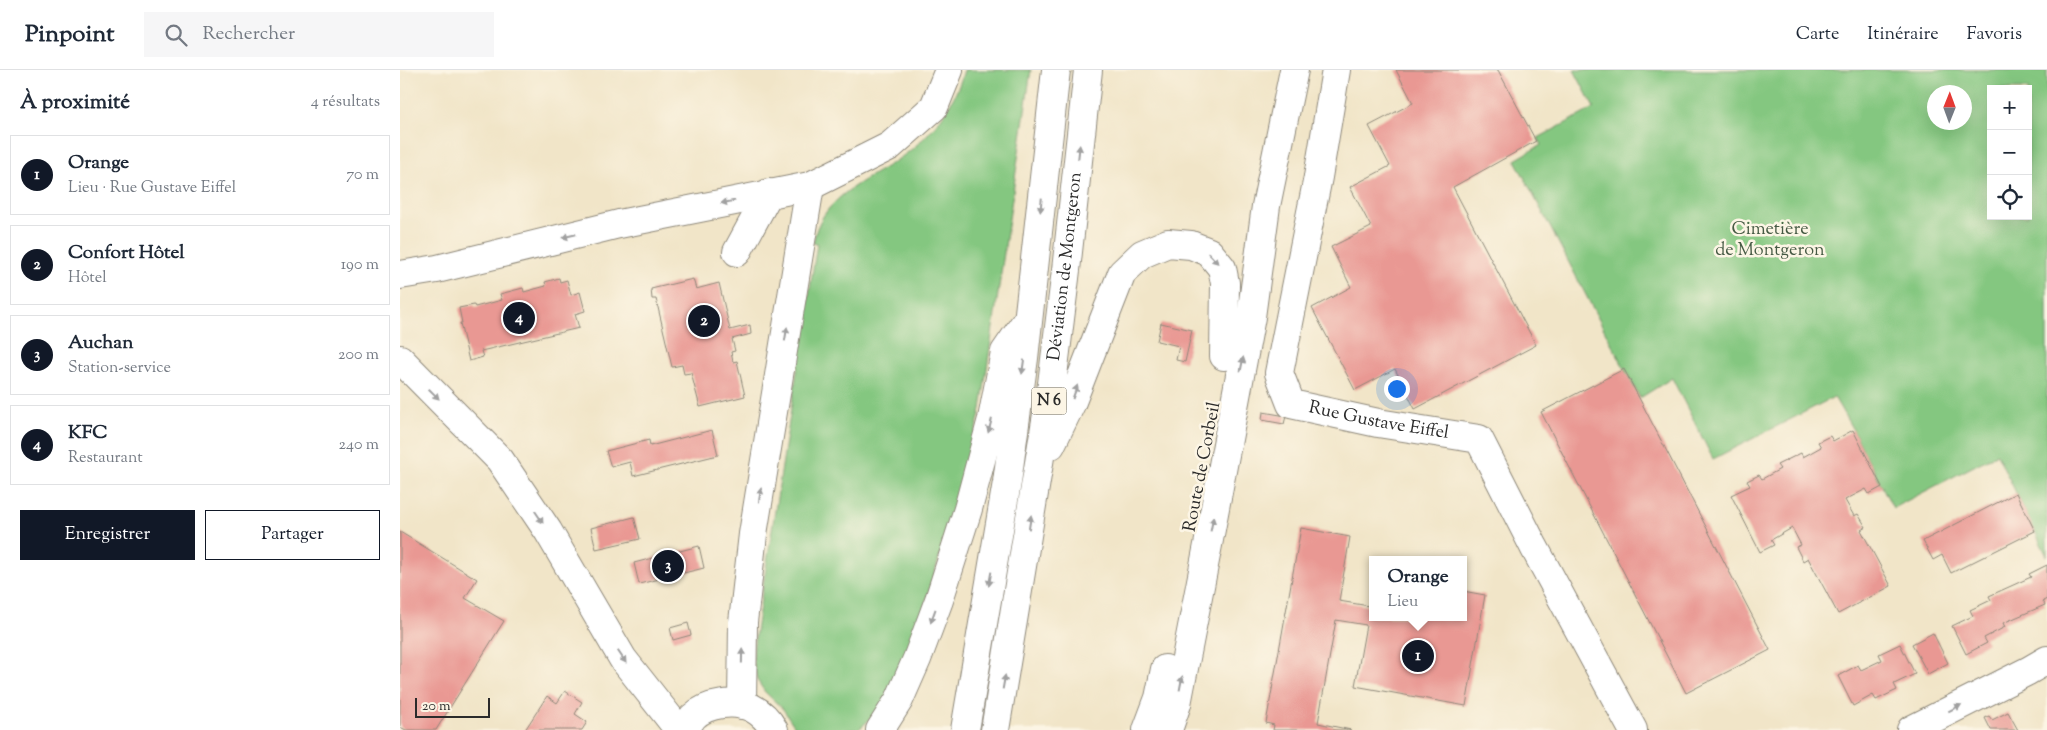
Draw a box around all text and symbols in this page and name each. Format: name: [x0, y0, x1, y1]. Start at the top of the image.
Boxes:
search box: [144, 12, 494, 57]
text: Pinpoint: [25, 18, 114, 52]
icon: search: [162, 21, 190, 49]
text: Rechercher: [202, 21, 295, 48]
text: Carte: [1796, 22, 1839, 48]
text: Itinéraire: [1867, 22, 1939, 48]
text: Favoris: [1967, 22, 2022, 48]
north arrow: [1927, 85, 1972, 130]
map controls: [1987, 85, 2032, 220]
button: +: [1987, 85, 2032, 130]
text: À proximité: [20, 88, 130, 118]
text: 4 résultats: [311, 91, 380, 114]
button: −: [1987, 130, 2032, 175]
one-way arrow: [1075, 144, 1083, 160]
text: Orange: [68, 150, 129, 177]
text: 1: [34, 164, 40, 187]
text: 70 m: [346, 164, 379, 187]
street label: Déviation de Montgeron: [1042, 170, 1090, 362]
button: locate: [1987, 175, 2032, 220]
text: Lieu · Rue Gustave Eiffel: [68, 177, 236, 200]
one-way arrow: [719, 198, 735, 206]
one-way arrow: [1037, 198, 1045, 214]
park label: Cimetière de Montgeron: [1715, 217, 1825, 264]
one-way arrow: [561, 232, 576, 240]
text: Confort Hôtel: [68, 240, 185, 267]
one-way arrow: [1207, 251, 1219, 263]
text: 2: [33, 254, 41, 277]
text: 190 m: [341, 254, 379, 277]
text: Hôtel: [68, 267, 107, 290]
pin: 4: [503, 299, 535, 337]
pin: 2: [688, 302, 720, 340]
one-way arrow: [782, 326, 790, 342]
text: Auchan: [68, 330, 133, 357]
text: 3: [34, 344, 40, 367]
text: 200 m: [338, 344, 379, 367]
one-way arrow: [1239, 356, 1247, 372]
text: Station-service: [68, 357, 171, 380]
one-way arrow: [1019, 359, 1027, 375]
your location: [1384, 376, 1410, 402]
one-way arrow: [1072, 384, 1079, 399]
one-way arrow: [428, 387, 440, 399]
road number: N 6: [1032, 388, 1066, 414]
street label: Rue Gustave Eiffel: [1306, 395, 1451, 447]
street label: Route de Corbeil: [1178, 400, 1228, 534]
one-way arrow: [986, 419, 994, 434]
text: KFC: [68, 420, 108, 447]
text: 4: [33, 434, 41, 457]
text: 240 m: [338, 434, 379, 457]
text: Restaurant: [68, 447, 143, 470]
one-way arrow: [756, 486, 764, 502]
button: Enregistrer: [20, 510, 195, 560]
button: Partager: [205, 510, 380, 560]
one-way arrow: [534, 510, 544, 524]
one-way arrow: [1027, 513, 1035, 529]
one-way arrow: [1208, 516, 1216, 531]
pin: 3: [652, 547, 684, 585]
popup: [1369, 556, 1467, 621]
text: Orange: [1387, 564, 1449, 591]
one-way arrow: [986, 572, 994, 588]
text: Lieu: [1387, 591, 1418, 614]
one-way arrow: [929, 608, 936, 623]
pin: 1: [1402, 637, 1434, 675]
one-way arrow: [739, 648, 747, 664]
one-way arrow: [617, 650, 627, 663]
one-way arrow: [1000, 674, 1008, 690]
one-way arrow: [1177, 676, 1185, 691]
scale bar: [415, 695, 490, 718]
text: 20 m: [422, 697, 451, 717]
one-way arrow: [1948, 704, 1962, 712]

